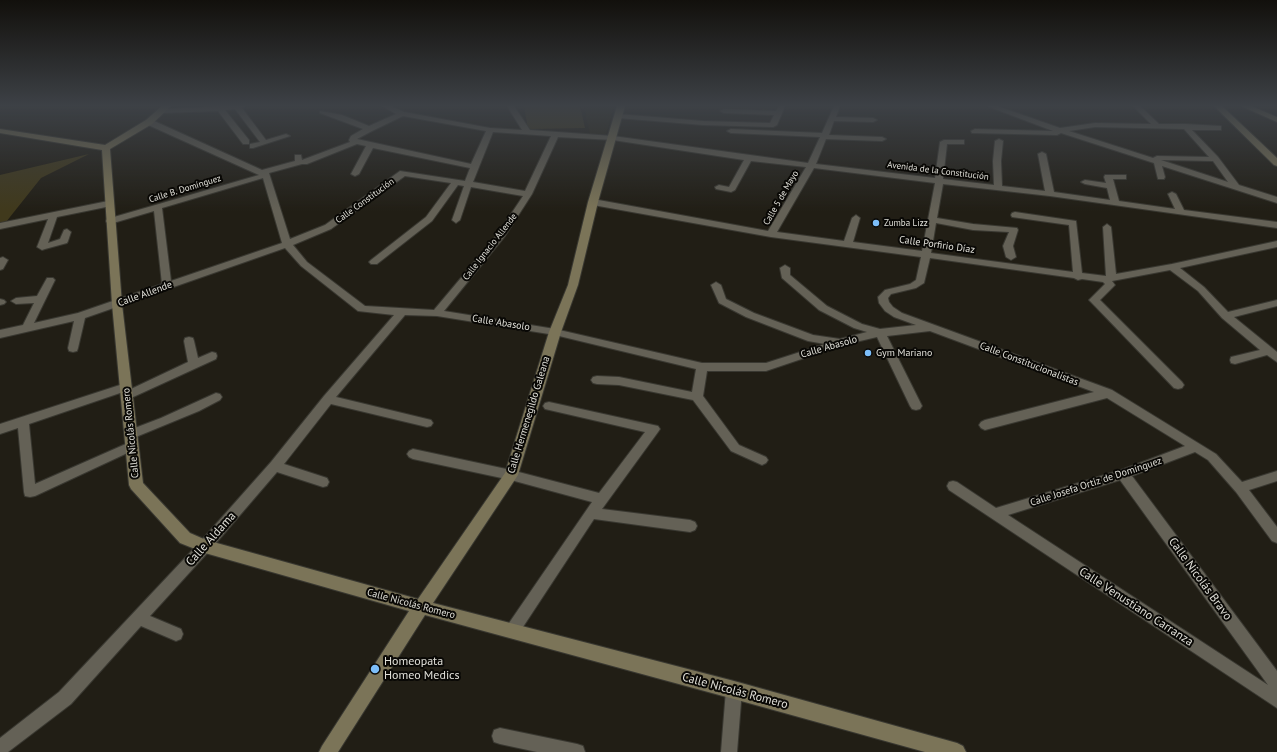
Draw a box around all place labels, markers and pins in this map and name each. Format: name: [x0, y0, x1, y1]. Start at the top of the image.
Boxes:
marker: Zumba Lizz: [871, 218, 881, 228]
place label: Zumba Lizz: [884, 218, 928, 228]
place label: Gym Mariano: [876, 347, 932, 359]
marker: Gym Mariano: [863, 348, 873, 358]
place label: Homeopata Homeo Medics: [384, 655, 460, 683]
marker: Homeopata Homeo Medics: [369, 663, 381, 675]

